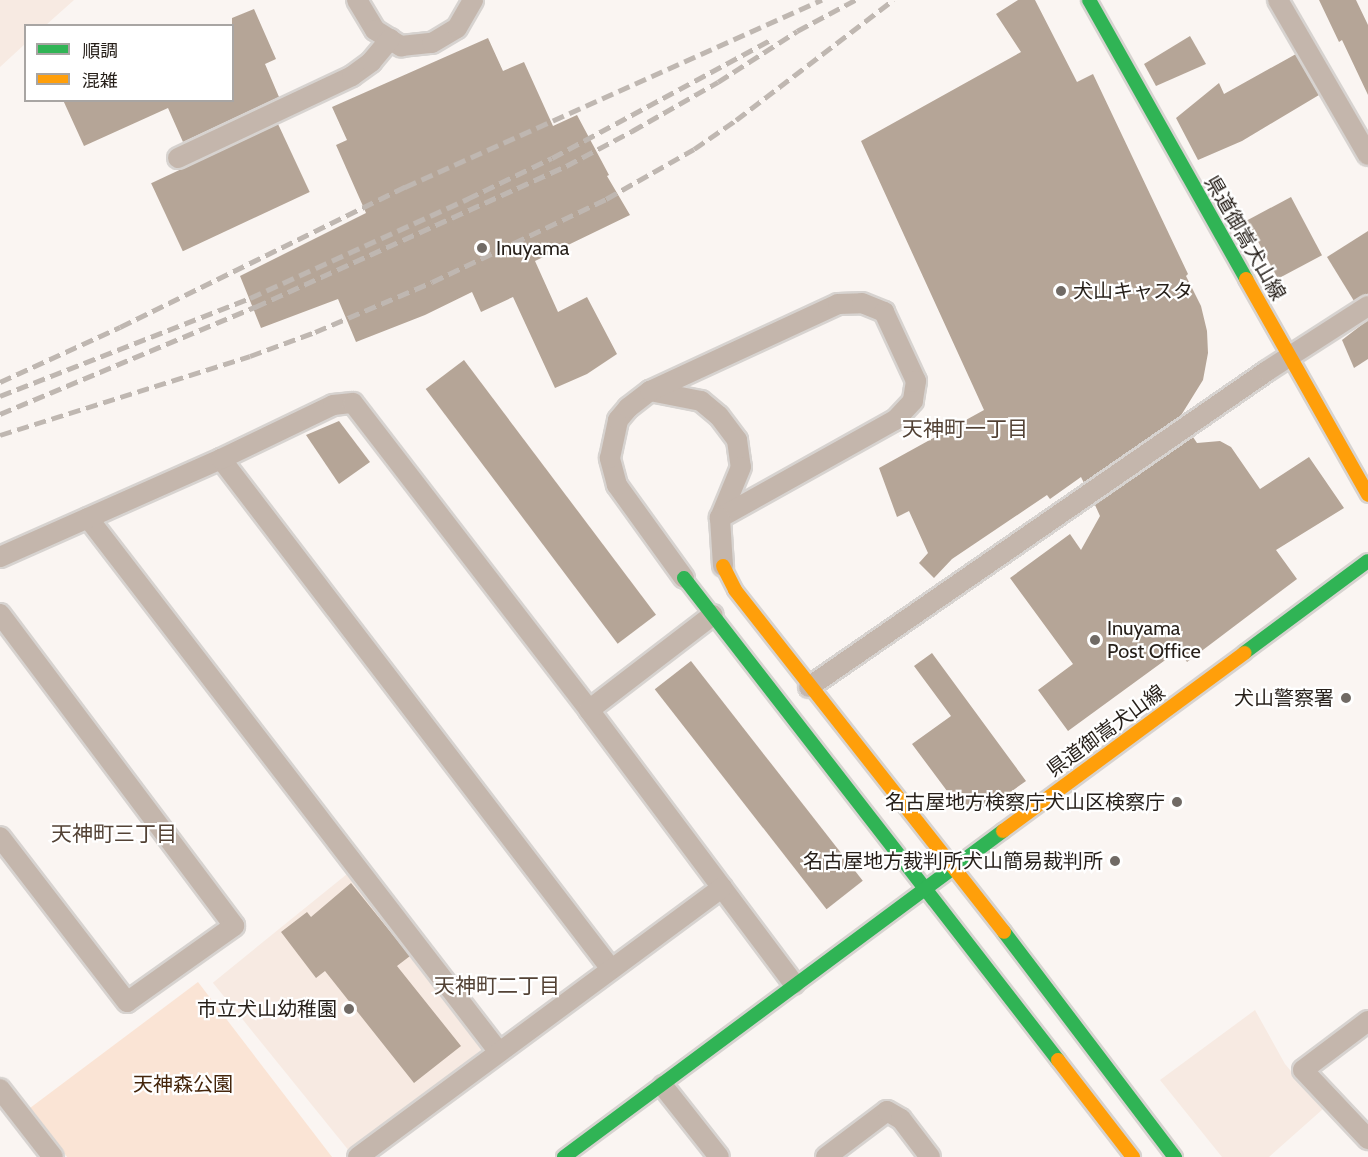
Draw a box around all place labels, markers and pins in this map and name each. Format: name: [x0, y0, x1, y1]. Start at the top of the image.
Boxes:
place label: Inuyama: [496, 236, 569, 260]
marker: Inuyama: [473, 239, 491, 257]
place label: 犬山キャスタ: [1073, 279, 1193, 303]
marker: 犬山キャスタ: [1054, 284, 1068, 298]
place label: Inuyama Post Office: [1107, 616, 1201, 663]
marker: Inuyama Post Office: [1088, 633, 1102, 647]
place label: 犬山警察署: [1234, 686, 1334, 710]
marker: 犬山警察署: [1339, 691, 1353, 705]
place label: 名古屋地方検察庁犬山区検察庁: [885, 790, 1165, 814]
marker: 名古屋地方検察庁犬山区検察庁: [1170, 795, 1184, 809]
place label: 名古屋地方裁判所犬山簡易裁判所: [803, 849, 1103, 873]
marker: 名古屋地方裁判所犬山簡易裁判所: [1108, 854, 1122, 868]
place label: 市立犬山幼稚園: [197, 997, 337, 1021]
marker: 市立犬山幼稚園: [342, 1002, 356, 1016]

